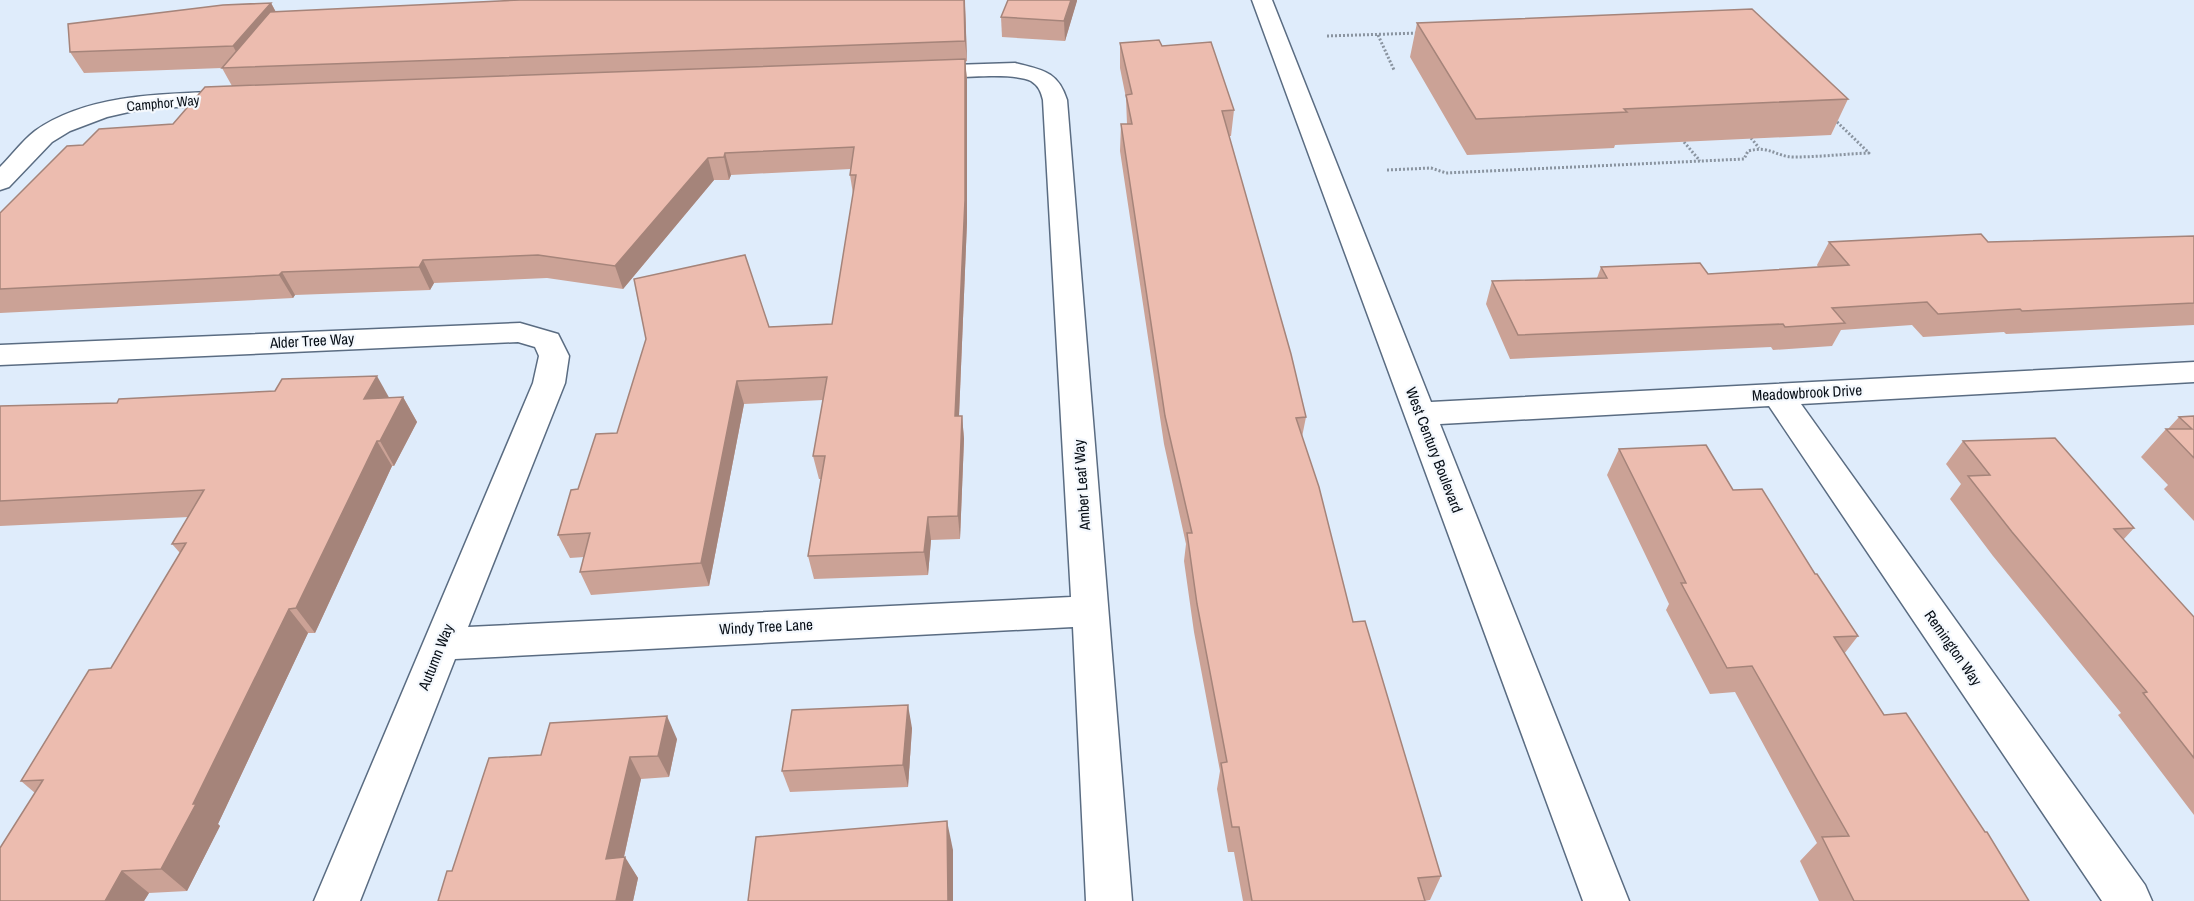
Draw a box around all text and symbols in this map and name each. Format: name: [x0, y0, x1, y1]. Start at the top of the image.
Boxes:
street label: Camphor Way: [126, 91, 200, 115]
street label: Alder Tree Way: [268, 328, 355, 353]
street label: Meadowbrook Drive: [1751, 379, 1863, 406]
street label: West Century Boulevard: [1401, 384, 1468, 516]
street label: Amber Leaf Way: [1068, 438, 1095, 532]
street label: Remington Way: [1920, 606, 1988, 690]
street label: Windy Tree Lane: [719, 614, 813, 639]
street label: Autumn Way: [412, 620, 459, 694]

